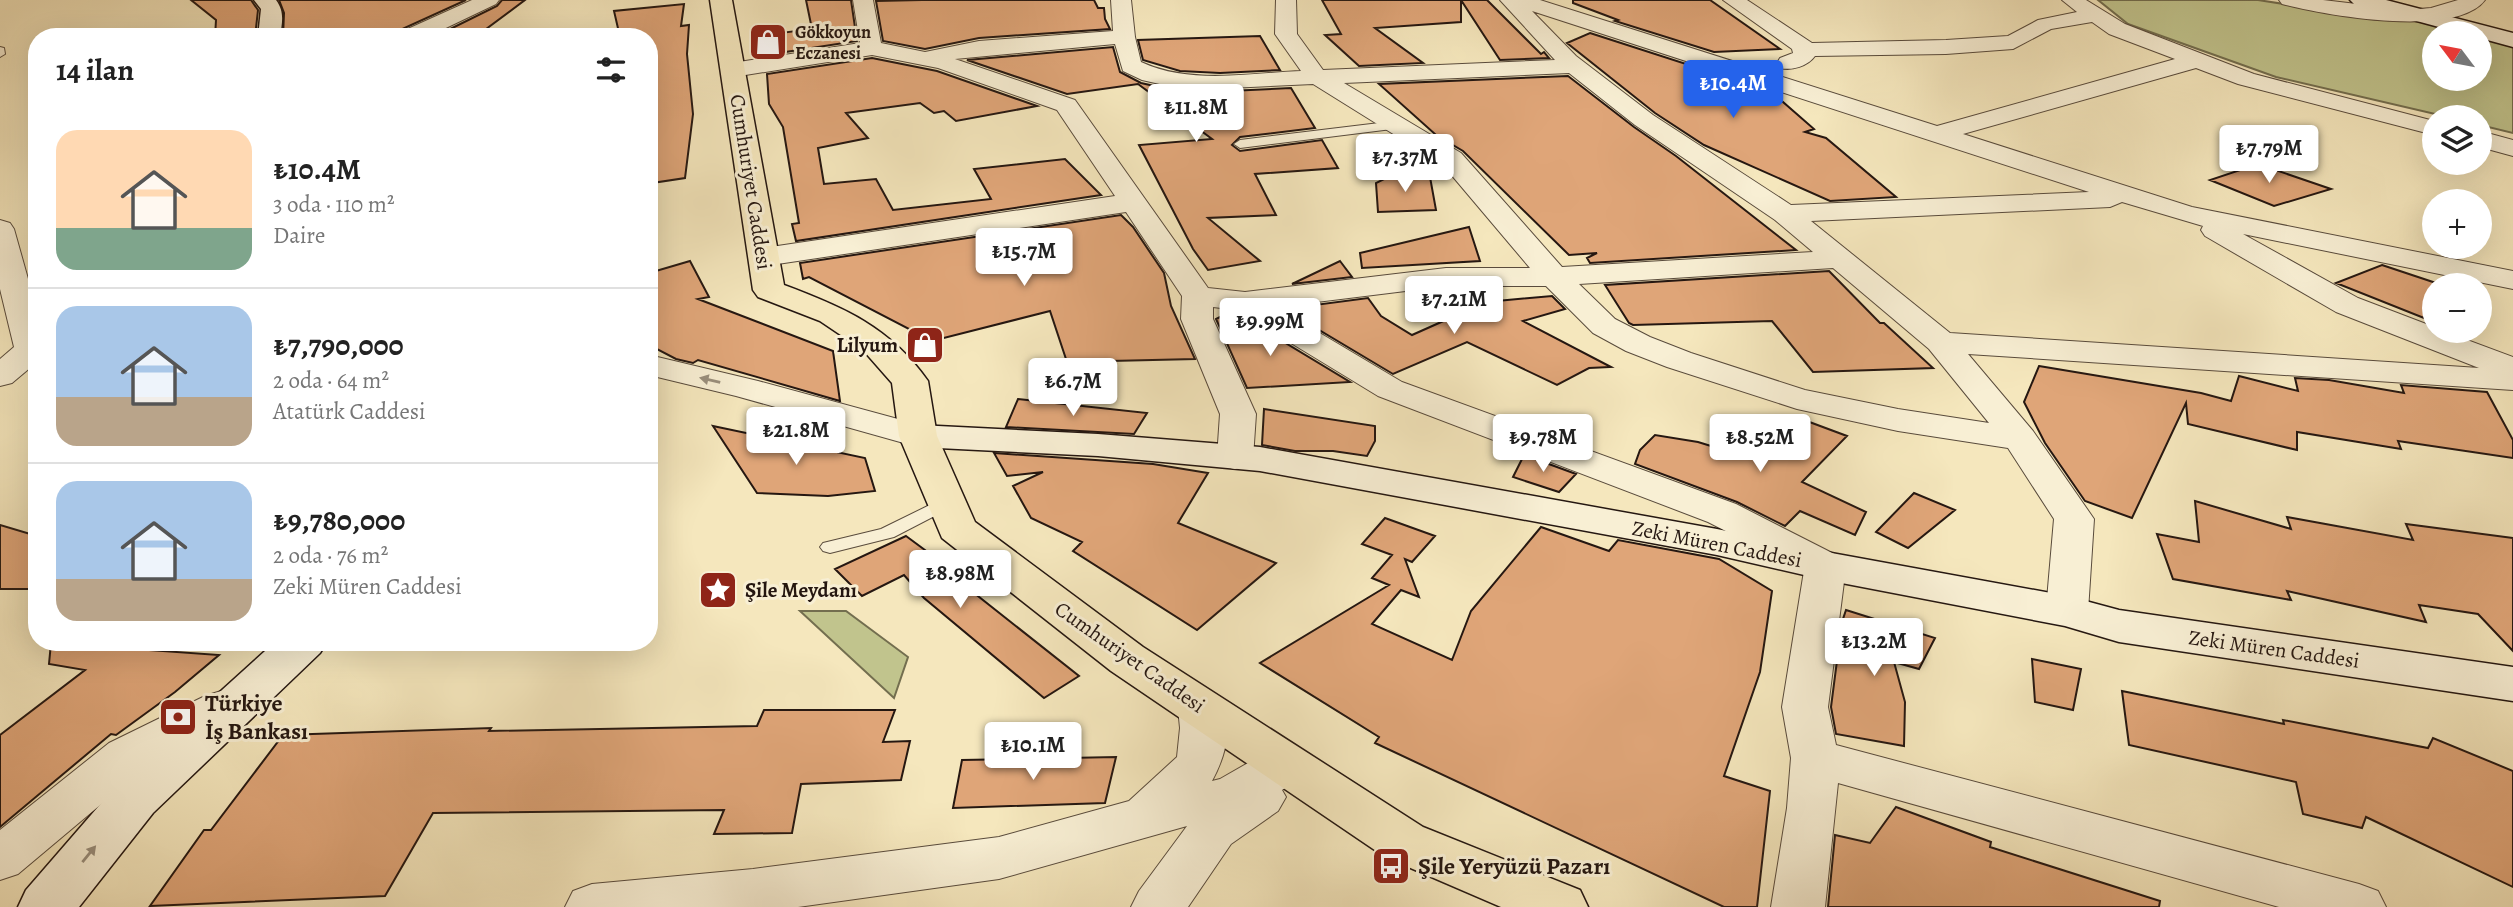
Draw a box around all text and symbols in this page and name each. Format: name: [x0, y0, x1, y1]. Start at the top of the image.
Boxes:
place label: Gökkoyun Eczanesi: [795, 20, 871, 65]
shop icon: Gökkoyun Eczanesi: [747, 21, 789, 63]
north arrow: [2422, 21, 2492, 91]
map controls: [2422, 21, 2492, 343]
text: 14 ilan: [56, 50, 134, 90]
icon: filters: [592, 51, 630, 89]
pin: ₺10.4M: [1676, 60, 1790, 120]
text: ₺10.4M: [1699, 67, 1767, 98]
pin: ₺11.8M: [1139, 85, 1253, 144]
text: ₺11.8M: [1164, 91, 1228, 122]
street label: Cumhuriyet Caddesi: [723, 92, 779, 272]
button: layers: [2422, 105, 2492, 175]
pin: ₺7.79M: [2212, 125, 2326, 185]
text: ₺7.79M: [2235, 132, 2303, 163]
pin: ₺7.37M: [1348, 134, 1462, 194]
text: ₺7.37M: [1372, 141, 1438, 172]
text: ₺10.4M: [273, 149, 361, 189]
icon: home: [112, 158, 196, 242]
text: 3 oda · 110 m²: [273, 189, 395, 220]
button: +: [2422, 189, 2492, 259]
text: Daire: [273, 220, 325, 251]
pin: ₺15.7M: [967, 229, 1081, 288]
text: ₺15.7M: [992, 235, 1056, 266]
button: −: [2422, 273, 2492, 343]
pin: ₺7.21M: [1397, 276, 1511, 336]
text: ₺7.21M: [1421, 283, 1487, 314]
pin: ₺9.99M: [1213, 298, 1327, 358]
text: ₺9.99M: [1236, 305, 1304, 336]
shop icon: Lilyum: [904, 324, 946, 366]
text: ₺7,790,000: [273, 325, 404, 365]
place label: Lilyum: [836, 331, 898, 359]
icon: home: [112, 334, 196, 418]
pin: ₺6.7M: [1024, 358, 1122, 418]
text: 2 oda · 64 m²: [273, 365, 389, 396]
text: ₺6.7M: [1044, 365, 1102, 396]
one-way arrow: [699, 374, 721, 385]
text: Atatürk Caddesi: [273, 396, 425, 427]
pin: ₺21.8M: [739, 407, 853, 467]
text: ₺21.8M: [762, 414, 830, 445]
pin: ₺9.78M: [1486, 414, 1600, 474]
pin: ₺8.52M: [1703, 414, 1817, 474]
text: ₺9.78M: [1509, 421, 1577, 452]
text: ₺8.52M: [1726, 421, 1794, 452]
text: ₺9,780,000: [273, 500, 405, 540]
icon: home: [112, 509, 196, 593]
street label: Zeki Müren Caddesi: [1630, 514, 1804, 574]
text: 2 oda · 76 m²: [273, 540, 388, 571]
pin: ₺8.98M: [903, 550, 1017, 610]
text: ₺8.98M: [925, 557, 995, 588]
place icon: Şile Meydanı: [697, 569, 739, 611]
text: Zeki Müren Caddesi: [273, 571, 462, 602]
place label: Şile Meydanı: [745, 576, 857, 604]
street label: Cumhuriyet Caddesi: [1049, 595, 1211, 719]
pin: ₺13.2M: [1817, 618, 1931, 678]
street label: Zeki Müren Caddesi: [2187, 623, 2361, 675]
text: ₺13.2M: [1841, 625, 1907, 656]
place label: Türkiye İş Bankası: [205, 687, 308, 747]
bank icon: Türkiye İş Bankası: [157, 696, 199, 738]
pin: ₺10.1M: [976, 722, 1090, 782]
text: ₺10.1M: [1001, 729, 1065, 760]
bus stop icon: Şile Yeryüzü Pazarı: [1370, 845, 1412, 887]
one-way arrow: [81, 846, 96, 863]
place label: Şile Yeryüzü Pazarı: [1418, 850, 1610, 882]

